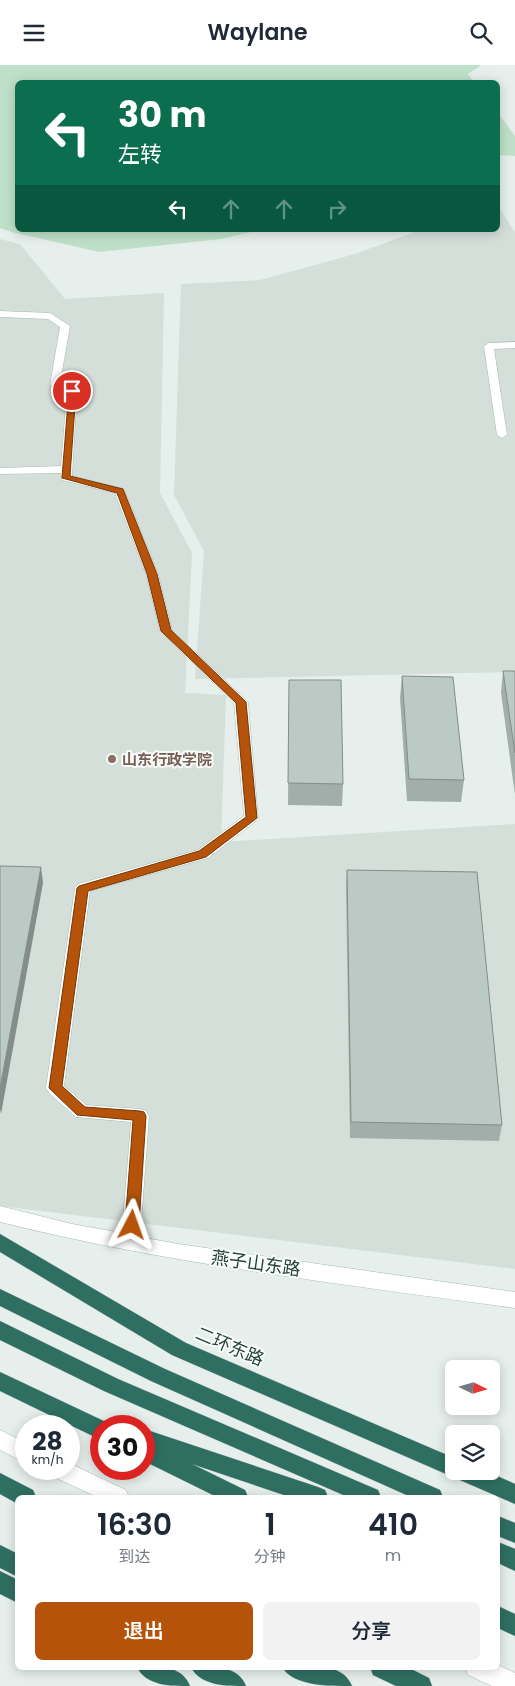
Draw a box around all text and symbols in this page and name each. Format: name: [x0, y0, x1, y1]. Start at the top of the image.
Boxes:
text: Waylane: [208, 17, 307, 48]
icon: menu: [20, 19, 48, 47]
icon: search: [467, 19, 495, 47]
text: 30 m: [118, 90, 206, 139]
icon: left: [35, 100, 100, 165]
text: 左转: [118, 139, 162, 170]
icon: left: [164, 195, 192, 223]
icon: ahead: [217, 195, 245, 223]
icon: ahead: [270, 195, 298, 223]
icon: right: [323, 195, 351, 223]
pin: [51, 370, 93, 412]
icon: arrive: [58, 377, 86, 405]
place label: 山东行政学院: [122, 749, 212, 770]
marker: 山东行政学院: [106, 753, 118, 765]
position arrow: [105, 1198, 157, 1250]
street label: 燕子山东路: [210, 1244, 302, 1282]
street label: 二环东路: [192, 1320, 268, 1372]
north arrow: [445, 1360, 500, 1415]
map controls: [445, 1360, 500, 1480]
speed limit sign: 30: [90, 1415, 155, 1480]
text: 28: [32, 1424, 63, 1459]
button: layers: [445, 1425, 500, 1480]
text: km/h: [32, 1451, 63, 1468]
text: 16:30: [97, 1503, 172, 1546]
text: 1: [265, 1503, 276, 1546]
text: 410: [368, 1503, 418, 1546]
text: m: [385, 1544, 401, 1567]
text: 到达: [119, 1545, 151, 1568]
text: 分钟: [254, 1545, 286, 1568]
button: 退出: [35, 1602, 253, 1660]
button: 分享: [263, 1602, 480, 1660]

